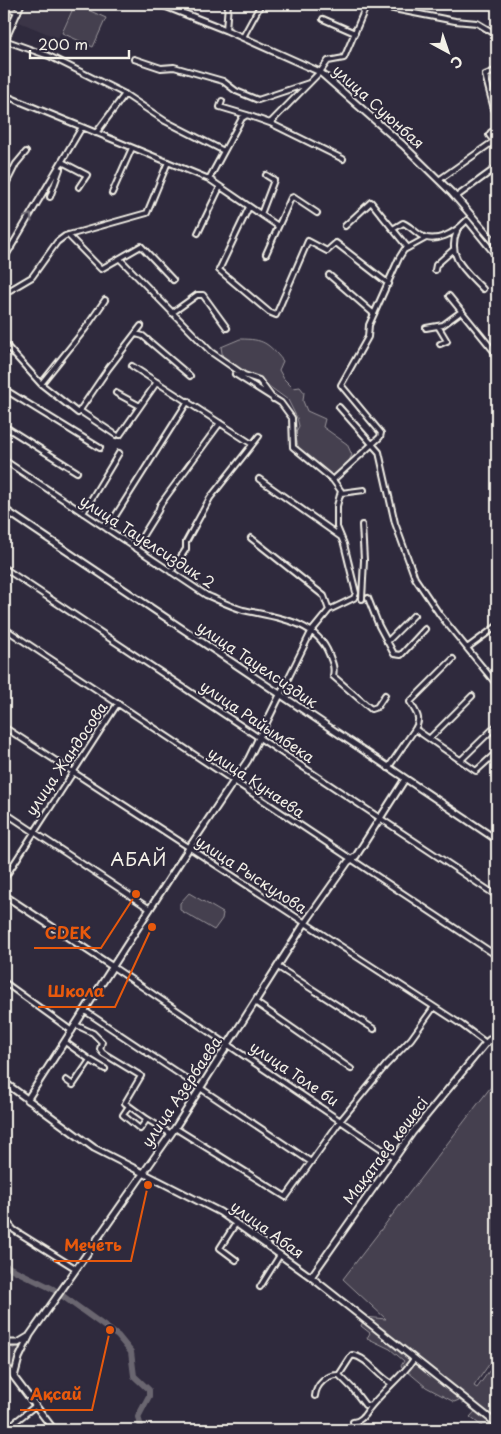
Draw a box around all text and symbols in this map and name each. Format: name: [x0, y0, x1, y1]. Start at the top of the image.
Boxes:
scale bar: [30, 28, 129, 60]
north arrow: [424, 28, 474, 78]
text: 200 m: [38, 32, 88, 55]
text: С: [446, 51, 467, 74]
street label: улица Суюнбая: [328, 58, 430, 153]
one-way arrow: [22, 214, 32, 223]
street label: улица Тауелсиздик 2: [76, 488, 220, 593]
street label: улица Тауелсиздик: [193, 615, 323, 713]
street label: улица Райымбека: [196, 674, 320, 768]
street label: улица Жандосова: [19, 696, 113, 820]
street label: улица Кунаева: [204, 741, 311, 823]
street label: улица Рыскулова: [191, 829, 313, 919]
district label: АБАЙ: [110, 845, 168, 872]
callout: CDEK: [34, 917, 101, 948]
text: CDEK: [45, 920, 91, 944]
callout: Школа: [38, 976, 115, 1007]
text: Школа: [48, 978, 105, 1002]
street label: улица Азербаева: [135, 1030, 227, 1151]
street label: улица Толе би: [246, 1034, 344, 1111]
street label: Мақатаев көшесі: [337, 1091, 433, 1209]
street label: улица Абая: [226, 1194, 309, 1263]
callout: Мечеть: [54, 1230, 131, 1261]
text: Мечеть: [64, 1232, 122, 1256]
callout: Ақсай: [20, 1379, 92, 1410]
text: Ақсай: [29, 1381, 82, 1405]

